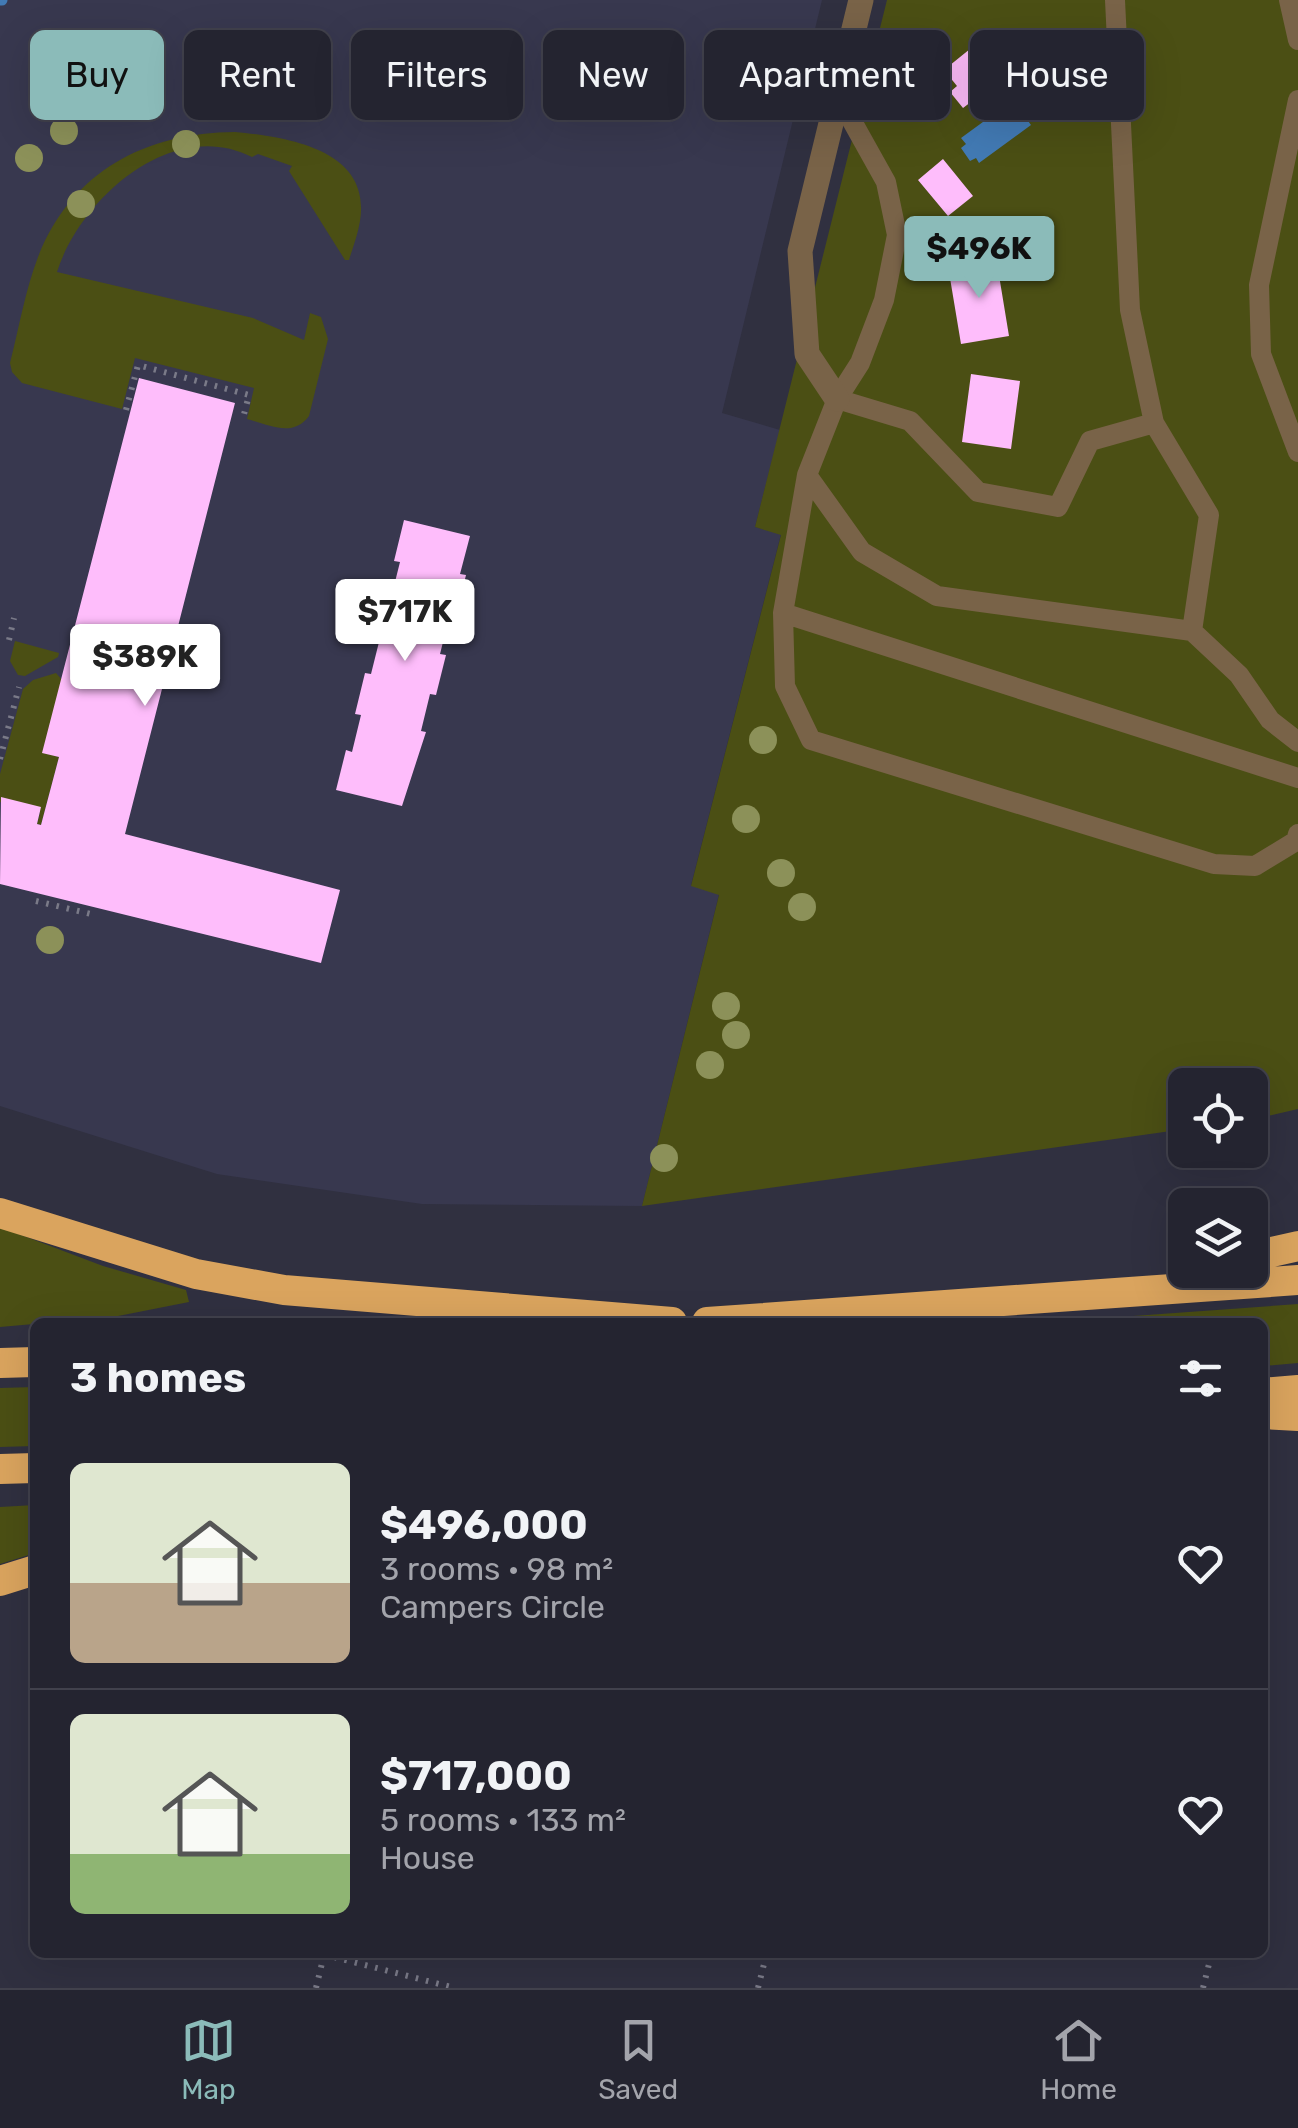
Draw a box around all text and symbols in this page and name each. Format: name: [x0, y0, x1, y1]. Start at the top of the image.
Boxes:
chip: Buy: [30, 30, 164, 120]
chip: Rent: [184, 30, 331, 120]
chip: Filters: [351, 30, 523, 120]
chip: New: [543, 30, 684, 120]
chip: Apartment: [704, 30, 950, 120]
chip: House: [970, 30, 1144, 120]
pin: $496K: [909, 216, 1049, 301]
text: $496K: [926, 229, 1032, 267]
pin: $717K: [335, 579, 475, 664]
text: $717K: [357, 592, 453, 630]
pin: $389K: [75, 624, 215, 709]
text: $389K: [92, 637, 198, 675]
map controls: [1168, 1068, 1268, 1288]
button: locate: [1168, 1068, 1268, 1168]
button: layers: [1168, 1188, 1268, 1288]
icon: filters: [1173, 1351, 1228, 1406]
text: 3 homes: [70, 1353, 246, 1403]
text: $496,000: [380, 1500, 588, 1550]
icon: home: [150, 1503, 270, 1623]
icon: heart: [1173, 1536, 1228, 1591]
text: 3 rooms · 98 m²: [380, 1550, 613, 1588]
text: Campers Circle: [380, 1588, 605, 1626]
text: $717,000: [380, 1751, 572, 1801]
icon: home: [150, 1754, 270, 1874]
icon: heart: [1173, 1787, 1228, 1842]
text: 5 rooms · 133 m²: [380, 1801, 626, 1839]
text: House: [380, 1839, 475, 1877]
tab: Map: [181, 2013, 236, 2106]
tab: Saved: [598, 2013, 678, 2106]
tab: Home: [1040, 2013, 1117, 2106]

